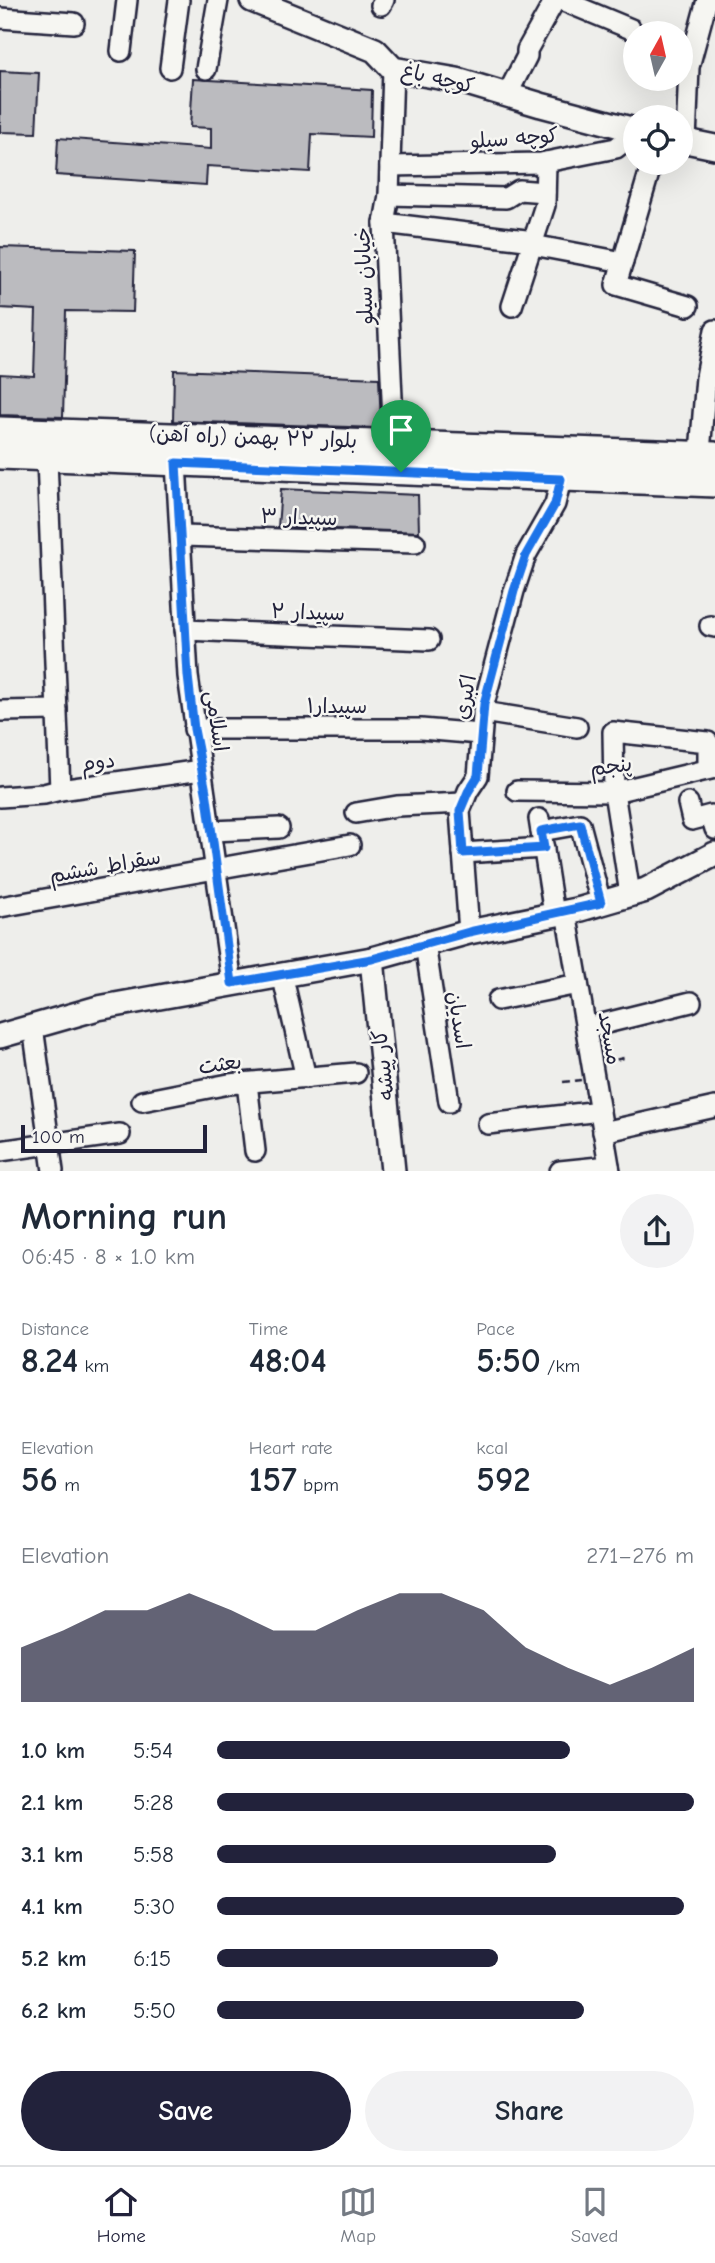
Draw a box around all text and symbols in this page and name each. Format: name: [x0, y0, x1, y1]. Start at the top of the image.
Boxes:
north arrow: [623, 21, 693, 91]
map controls: [623, 21, 693, 175]
street label: کوچه باغ: [398, 58, 477, 101]
button: locate: [623, 105, 693, 175]
street label: کوچه سیلو: [468, 123, 559, 155]
street label: خیابان سیلو: [350, 227, 380, 326]
pin: [371, 400, 431, 472]
icon: arrive: [382, 411, 420, 449]
street label: بلوار ۲۲ بهمن (راه آهن): [148, 421, 358, 454]
street label: سپیدار ۳: [260, 504, 338, 531]
street label: سپیدار ۲: [271, 599, 345, 626]
street label: اکبری: [449, 673, 482, 722]
street label: اسلامی: [199, 689, 233, 753]
street label: سپیدار۱: [307, 694, 367, 719]
street label: دوم: [79, 748, 117, 780]
street label: پنجم: [589, 752, 634, 784]
street label: سقراط ششم: [47, 844, 163, 892]
street label: اسدیان: [443, 989, 475, 1051]
street label: مسجد: [593, 1009, 627, 1067]
street label: کار پیشه: [367, 1029, 400, 1101]
street label: بعثت: [197, 1049, 243, 1080]
scale bar: [21, 1122, 206, 1154]
text: 100 m: [32, 1126, 85, 1148]
button: share: [620, 1194, 694, 1268]
text: Morning run: [21, 1195, 227, 1239]
text: 06:45 · 8 × 1.0 km: [21, 1243, 195, 1270]
text: Distance: [21, 1318, 89, 1340]
text: Time: [249, 1318, 288, 1340]
text: Pace: [476, 1318, 515, 1340]
text: 8.24: [21, 1340, 78, 1381]
text: 48:04: [249, 1340, 327, 1381]
text: 5:50: [476, 1340, 541, 1381]
text: km: [78, 1355, 109, 1377]
text: /km: [541, 1355, 580, 1377]
text: Elevation: [21, 1437, 94, 1459]
text: Heart rate: [249, 1437, 332, 1459]
text: kcal: [476, 1437, 508, 1459]
text: 56: [21, 1459, 58, 1500]
text: 157: [249, 1459, 297, 1500]
text: 592: [476, 1459, 531, 1500]
text: m: [58, 1474, 80, 1496]
text: bpm: [297, 1474, 339, 1496]
text: Elevation: [21, 1542, 109, 1569]
text: 271–276 m: [586, 1542, 694, 1569]
text: 1.0 km: [21, 1737, 85, 1764]
text: 5:54: [133, 1737, 173, 1764]
text: 2.1 km: [21, 1789, 83, 1816]
text: 5:28: [133, 1789, 174, 1816]
text: 3.1 km: [21, 1841, 83, 1868]
text: 5:58: [133, 1841, 174, 1868]
text: 4.1 km: [21, 1893, 83, 1920]
text: 5:30: [133, 1893, 175, 1920]
text: 5.2 km: [21, 1945, 87, 1972]
text: 6:15: [133, 1945, 171, 1972]
text: 6.2 km: [21, 1997, 86, 2024]
text: 5:50: [133, 1997, 176, 2024]
button: Save: [21, 2071, 351, 2151]
button: Share: [365, 2071, 694, 2151]
tab: Home: [97, 2183, 146, 2247]
tab: Map: [339, 2183, 377, 2247]
tab: Saved: [571, 2183, 618, 2247]

